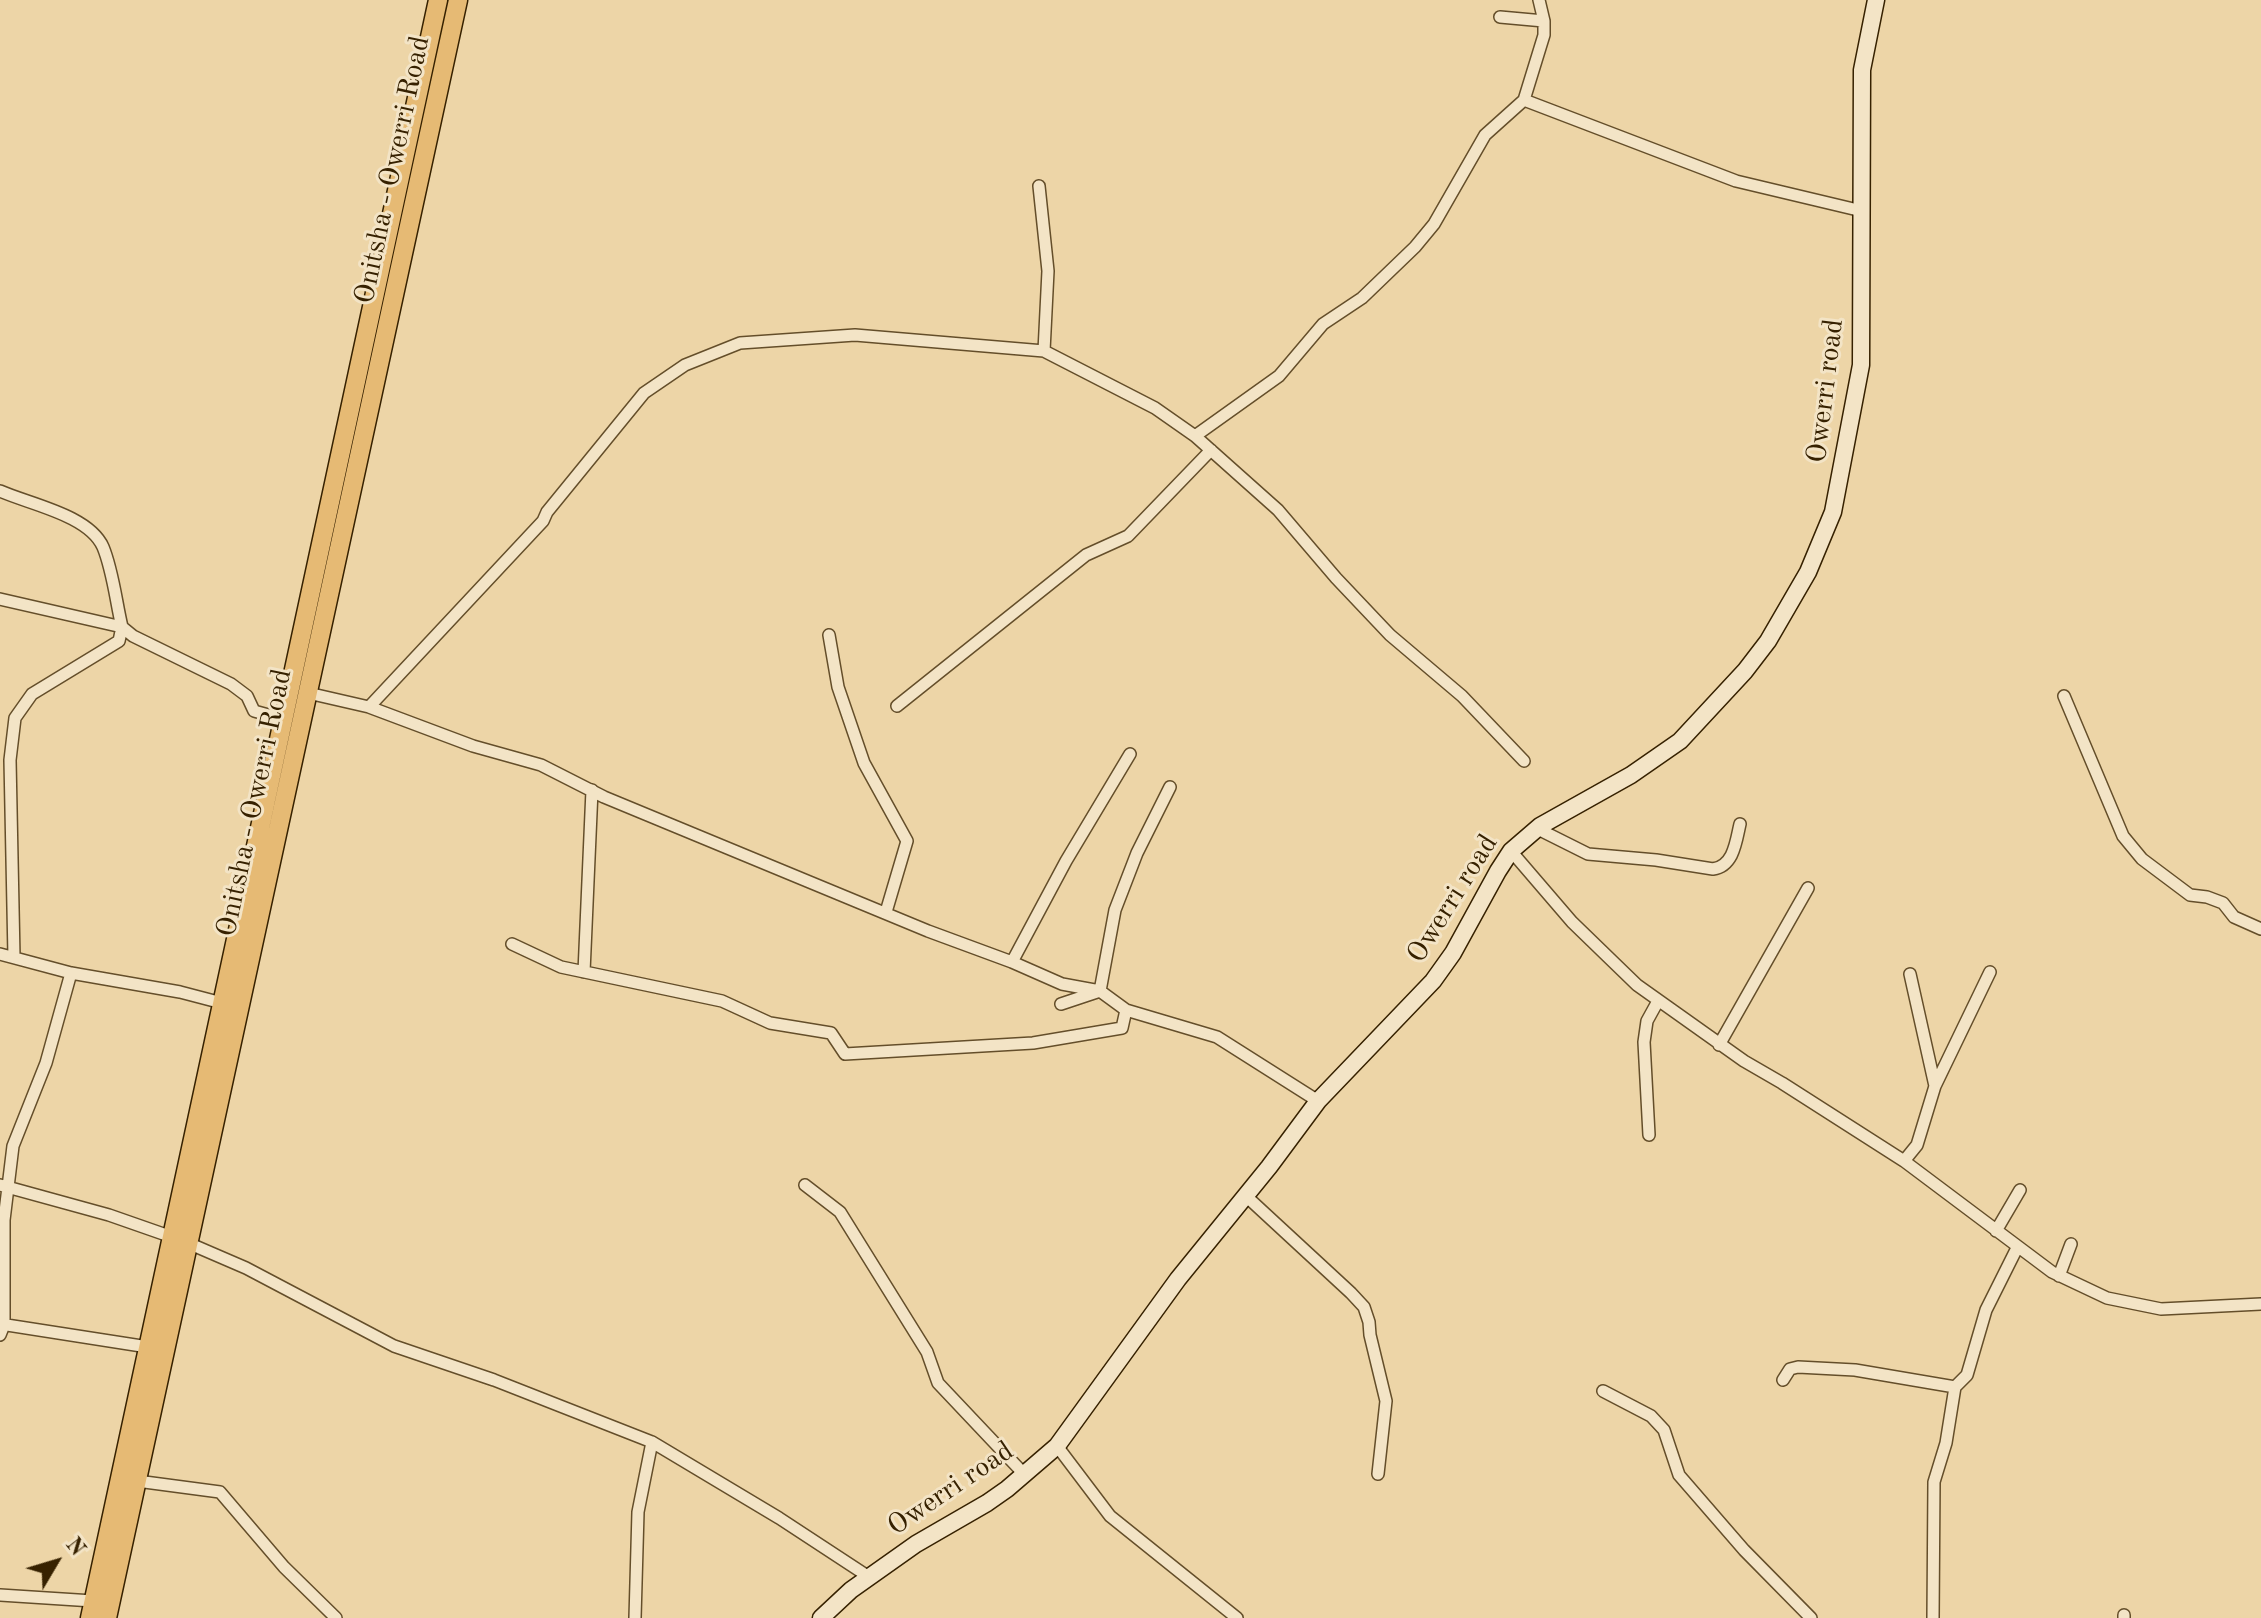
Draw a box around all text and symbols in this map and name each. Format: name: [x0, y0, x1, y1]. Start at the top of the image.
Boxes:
street label: Onitsha - Owerri Road: [348, 33, 438, 307]
street label: Owerri road: [1800, 317, 1852, 465]
street label: Onitsha - Owerri Road: [210, 666, 300, 940]
street label: Owerri road: [1400, 829, 1506, 969]
street label: Owerri road: [881, 1435, 1021, 1543]
north arrow: [16, 1522, 96, 1602]
text: N: [61, 1534, 89, 1561]

